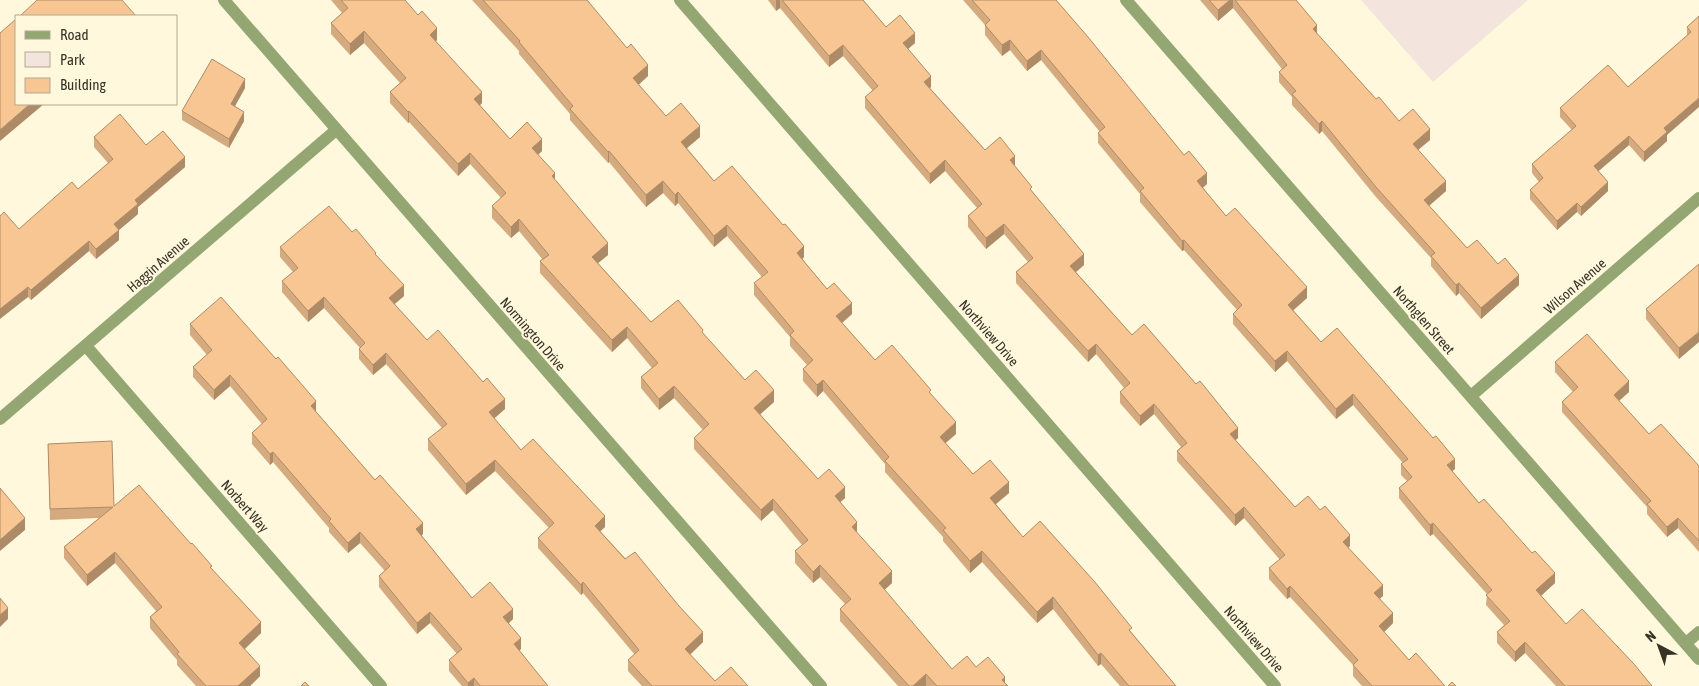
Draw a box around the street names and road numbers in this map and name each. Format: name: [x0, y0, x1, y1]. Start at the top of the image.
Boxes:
street label: Haggin Avenue: [124, 233, 192, 295]
street label: Wilson Avenue: [1541, 255, 1609, 317]
street label: Northglen Street: [1390, 283, 1458, 357]
street label: Normington Drive: [497, 294, 569, 374]
street label: Northview Drive: [956, 297, 1022, 369]
street label: Norbert Way: [218, 477, 272, 536]
street label: Northview Drive: [1221, 603, 1287, 675]

